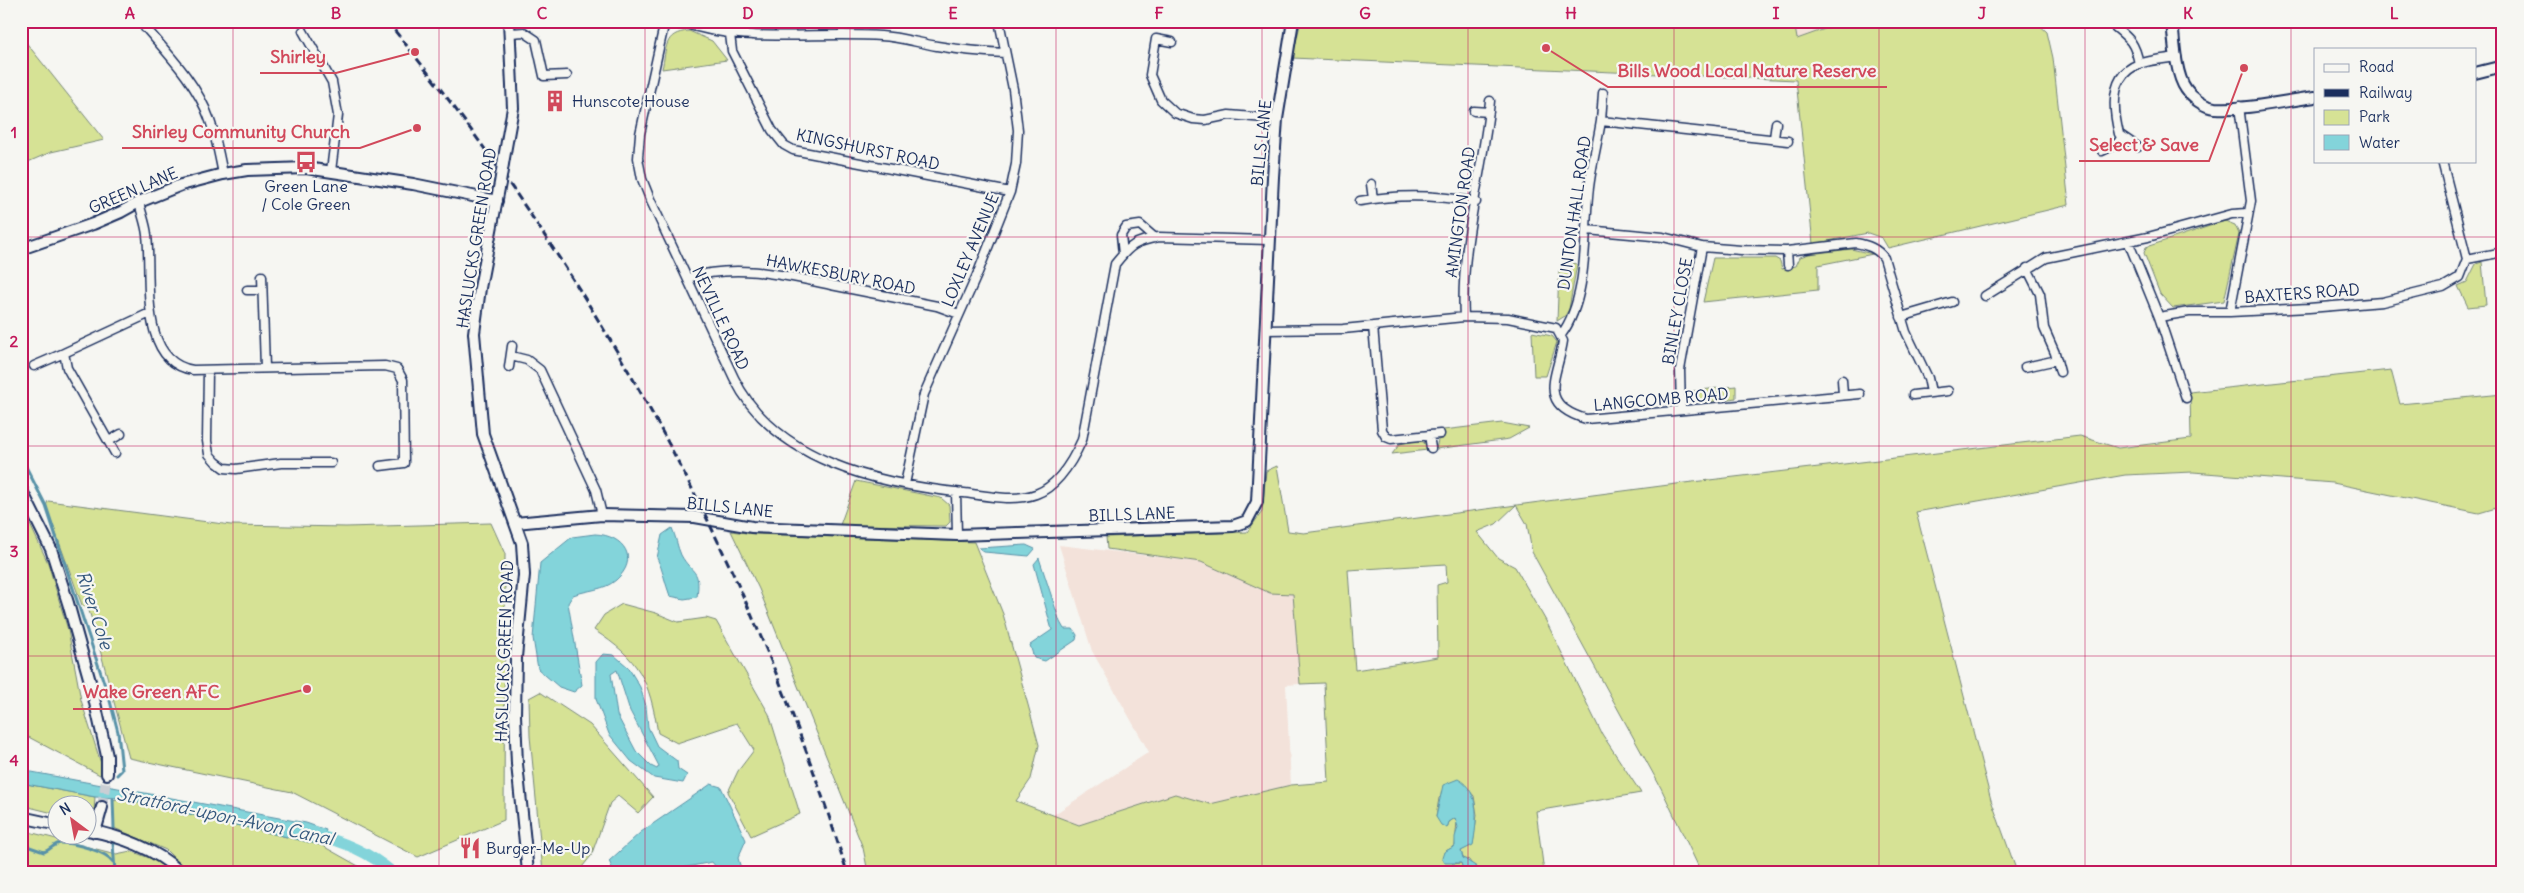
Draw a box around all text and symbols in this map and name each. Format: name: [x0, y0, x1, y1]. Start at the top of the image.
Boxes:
text: A: [125, 3, 135, 23]
text: B: [331, 3, 342, 23]
text: C: [537, 3, 548, 23]
text: D: [742, 3, 754, 23]
text: E: [948, 3, 958, 23]
text: F: [1154, 3, 1164, 23]
text: G: [1359, 3, 1371, 23]
text: H: [1565, 3, 1577, 23]
text: I: [1773, 3, 1780, 23]
text: J: [1978, 3, 1987, 23]
text: K: [2183, 3, 2193, 23]
text: L: [2390, 3, 2399, 23]
callout: Shirley: [260, 40, 336, 73]
text: Shirley: [270, 45, 326, 68]
legend: [2314, 48, 2476, 162]
callout: Bills Wood Local Nature Reserve: [1608, 54, 1887, 87]
text: Road: [2359, 57, 2394, 76]
text: Bills Wood Local Nature Reserve: [1618, 59, 1877, 82]
text: Railway: [2359, 83, 2413, 102]
building icon: Hunscote House: [542, 88, 568, 114]
place label: Hunscote House: [572, 91, 690, 111]
street label: BILLS LANE: [1247, 99, 1275, 187]
text: Park: [2359, 107, 2390, 126]
callout: Shirley Community Church: [122, 115, 360, 148]
text: Shirley Community Church: [132, 120, 351, 143]
text: 1: [11, 122, 17, 142]
street label: KINGSHURST ROAD: [794, 124, 942, 174]
callout: Select & Save: [2079, 128, 2209, 161]
text: Select & Save: [2089, 133, 2199, 156]
text: Water: [2359, 133, 2400, 152]
street label: DUNTON HALL ROAD: [1553, 135, 1595, 291]
street label: AMINGTON ROAD: [1441, 145, 1479, 279]
street label: HASLUCKS GREEN ROAD: [452, 146, 500, 330]
bus stop icon: Green Lane / Cole Green: [293, 149, 319, 175]
street label: GREEN LANE: [85, 162, 181, 218]
place label: Green Lane / Cole Green: [261, 176, 351, 214]
street label: LOXLEY AVENUE: [937, 190, 1003, 310]
street label: HAWKESBURY ROAD: [764, 250, 918, 298]
street label: BINLEY CLOSE: [1658, 256, 1696, 366]
street label: NEVILLE ROAD: [688, 263, 754, 373]
street label: BAXTERS ROAD: [2244, 279, 2360, 307]
text: 2: [10, 331, 19, 351]
street label: LANGCOMB ROAD: [1593, 383, 1729, 415]
street label: BILLS LANE: [686, 493, 774, 521]
street label: BILLS LANE: [1088, 502, 1176, 526]
text: 3: [9, 541, 19, 561]
street label: HASLUCKS GREEN ROAD: [491, 560, 517, 742]
water label: River Cole: [72, 568, 119, 653]
callout: Wake Green AFC: [73, 676, 229, 709]
text: Wake Green AFC: [83, 680, 219, 703]
text: 4: [9, 750, 19, 770]
water label: Stratford-upon-Avon Canal: [115, 782, 338, 851]
north arrow: [48, 796, 98, 846]
text: N: [56, 799, 74, 819]
restaurant icon: Burger-Me-Up: [457, 835, 483, 861]
place label: Burger-Me-Up: [486, 838, 590, 858]

